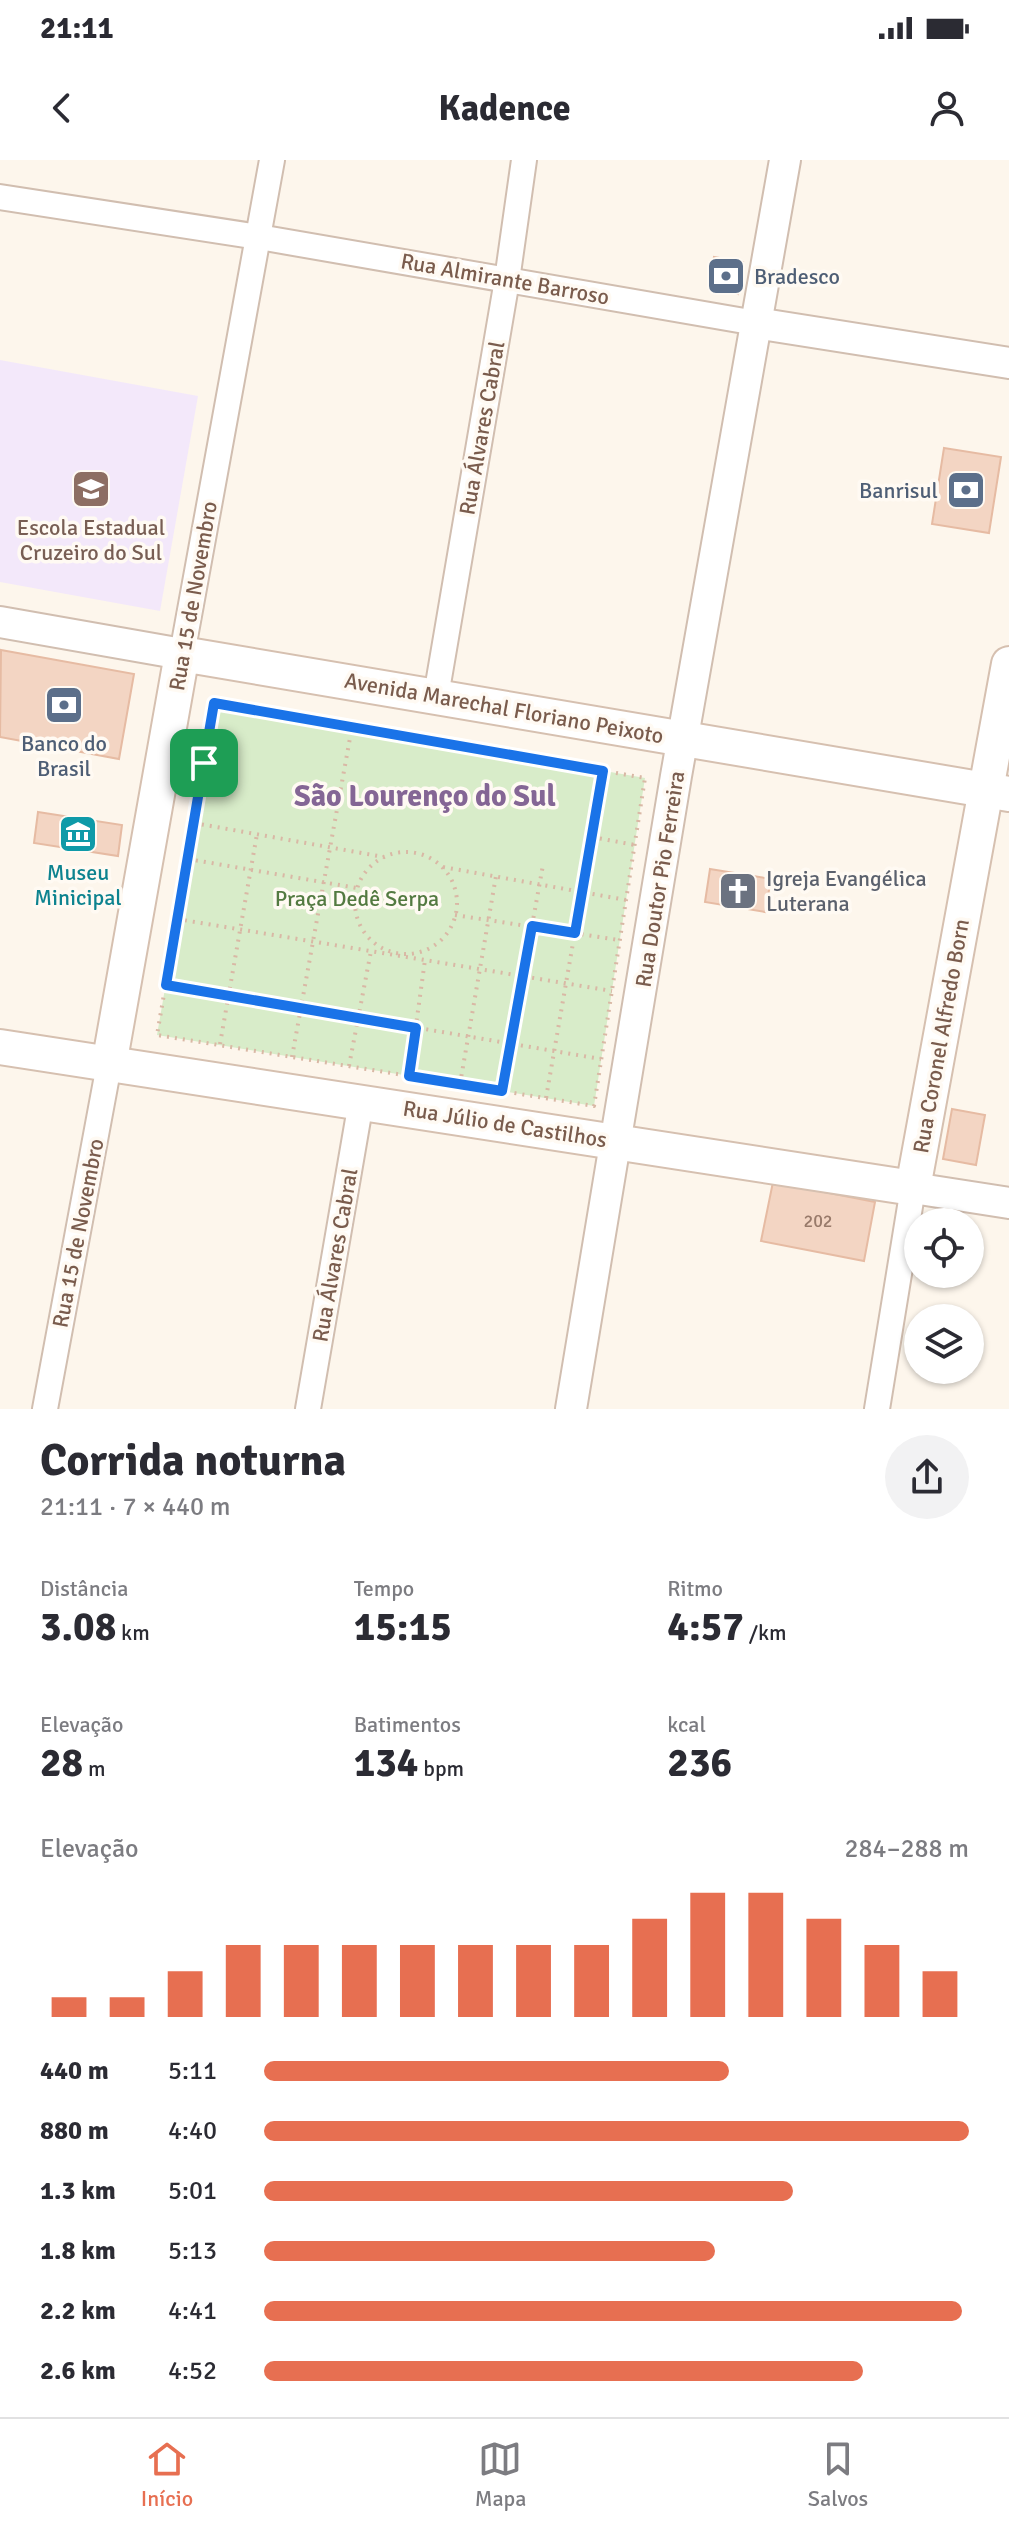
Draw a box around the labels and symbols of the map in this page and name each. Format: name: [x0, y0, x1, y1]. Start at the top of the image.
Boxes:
street label: Rua Almirante Barroso: [399, 247, 611, 311]
bank icon: Bradesco: [705, 255, 747, 297]
place label: Bradesco: [754, 263, 840, 290]
street label: Rua Álvares Cabral: [453, 339, 511, 517]
school or university icon: Escola Estadual Cruzeiro do Sul: [70, 468, 112, 510]
bank icon: Banrisul: [945, 469, 987, 511]
place label: Banrisul: [859, 477, 938, 504]
street label: Rua 15 de Novembro: [163, 499, 223, 693]
place label: Escola Estadual Cruzeiro do Sul: [17, 514, 165, 566]
street label: Avenida Marechal Floriano Peixoto: [342, 667, 666, 749]
bank icon: Banco do Brasil: [43, 684, 85, 726]
pin: [170, 729, 238, 797]
place label: Banco do Brasil: [21, 730, 107, 782]
street label: Rua Doutor Pio Ferreira: [630, 769, 690, 989]
district label: São Lourenço do Sul: [294, 778, 556, 815]
museum icon: Museu Minicipal: [57, 813, 99, 855]
place label: Museu Minicipal: [34, 859, 122, 911]
place label: Igreja Evangélica Luterana: [766, 865, 927, 917]
church icon: Igreja Evangélica Luterana: [717, 870, 759, 912]
park label: Praça Dedê Serpa: [275, 885, 439, 912]
street label: Rua Coronel Alfredo Born: [907, 917, 975, 1155]
street label: Rua Júlio de Castilhos: [401, 1095, 609, 1153]
street label: Rua 15 de Novembro: [46, 1136, 110, 1330]
street label: Rua Álvares Cabral: [306, 1166, 364, 1344]
house number: 202: [803, 1210, 833, 1232]

